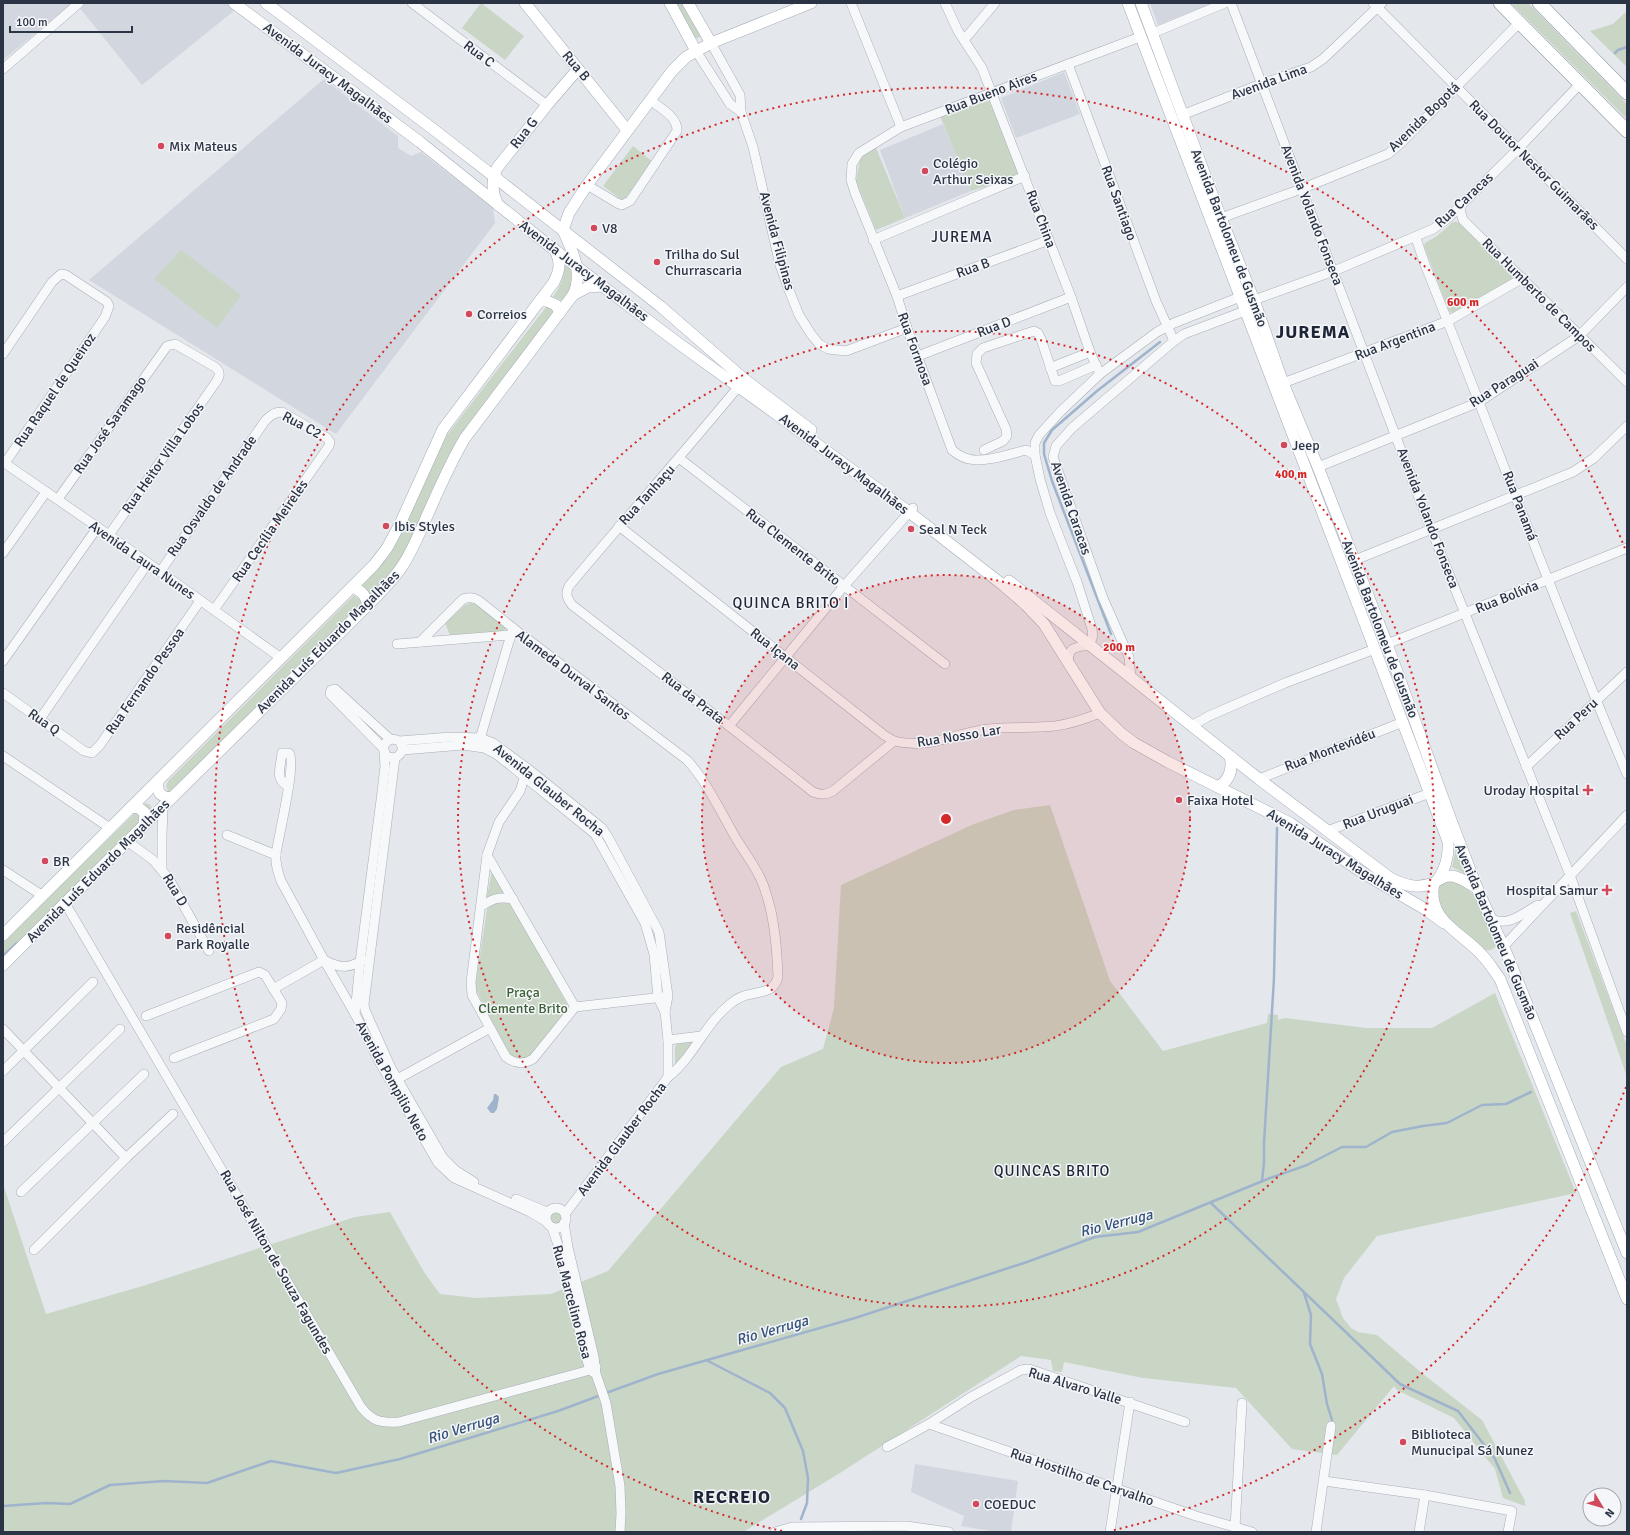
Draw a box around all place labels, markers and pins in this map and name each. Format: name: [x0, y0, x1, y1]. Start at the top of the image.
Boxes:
place label: Mix Mateus: [169, 138, 237, 155]
marker: Mix Mateus: [156, 141, 166, 151]
place label: Colégio Arthur Seixas: [933, 155, 1013, 188]
marker: Colégio Arthur Seixas: [920, 166, 930, 176]
place label: V8: [602, 220, 618, 237]
marker: V8: [589, 223, 599, 233]
place label: Trilha do Sul Churrascaria: [665, 246, 742, 279]
marker: Trilha do Sul Churrascaria: [652, 257, 662, 267]
place label: Correios: [477, 306, 527, 323]
marker: Correios: [464, 309, 474, 319]
place label: Jeep: [1292, 437, 1320, 454]
marker: Jeep: [1279, 440, 1289, 450]
place label: Ibis Styles: [394, 518, 455, 535]
marker: Ibis Styles: [381, 521, 391, 531]
place label: Seal N Teck: [919, 521, 987, 538]
marker: Seal N Teck: [906, 524, 916, 534]
place label: Uroday Hospital: [1483, 782, 1579, 799]
marker: Uroday Hospital: [1582, 784, 1594, 796]
place label: Faixa Hotel: [1187, 792, 1254, 809]
marker: Faixa Hotel: [1174, 795, 1184, 805]
centre of rings: [939, 812, 953, 826]
place label: BR: [53, 853, 70, 870]
marker: BR: [40, 856, 50, 866]
place label: Hospital Samur: [1506, 882, 1599, 899]
marker: Hospital Samur: [1601, 884, 1613, 896]
place label: Residêncial Park Royalle: [176, 920, 250, 953]
marker: Residêncial Park Royalle: [163, 931, 173, 941]
place label: Biblioteca Munucipal Sá Nunez: [1411, 1426, 1534, 1459]
marker: Biblioteca Munucipal Sá Nunez: [1398, 1437, 1408, 1447]
place label: COEDUC: [984, 1496, 1036, 1513]
marker: COEDUC: [971, 1499, 981, 1509]

